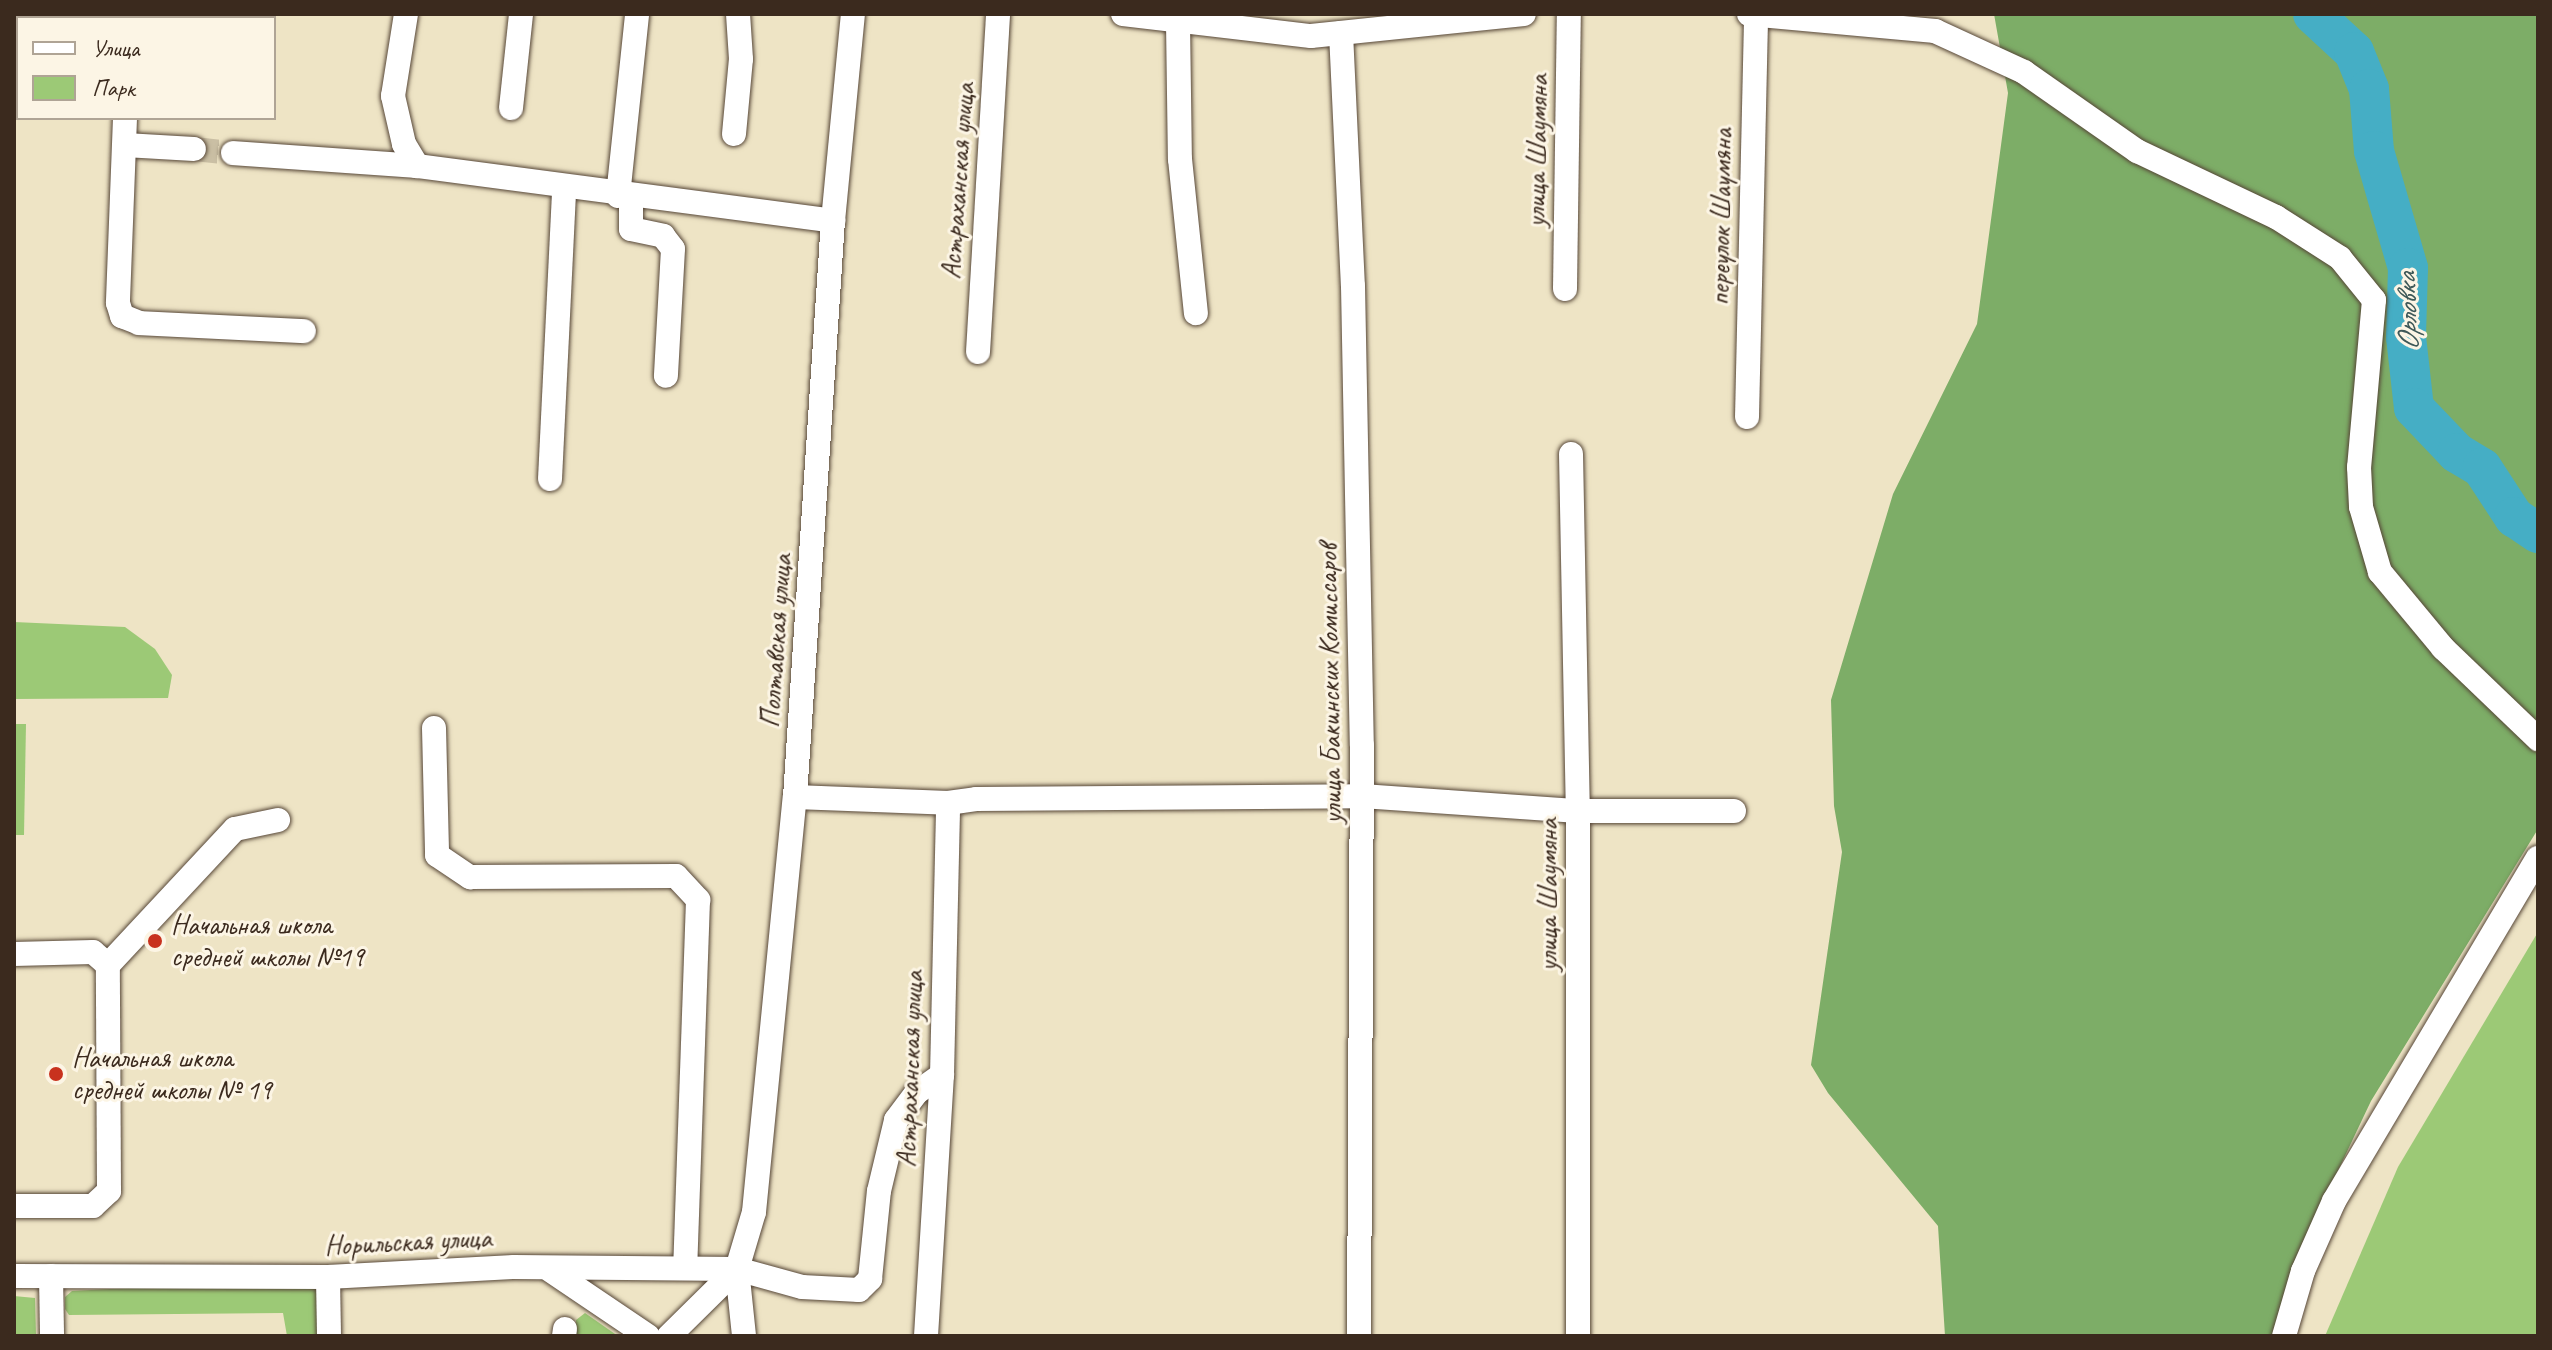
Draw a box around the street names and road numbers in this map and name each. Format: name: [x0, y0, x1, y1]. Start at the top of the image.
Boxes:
street label: улица Шаумяна: [1519, 74, 1555, 228]
street label: Астраханская улица: [934, 81, 982, 281]
street label: переулок Шаумяна: [1703, 128, 1739, 306]
street label: улица Бакинских Комиссаров: [1311, 545, 1349, 823]
street label: Полтавская улица: [753, 552, 799, 730]
street label: улица Шаумяна: [1531, 819, 1565, 971]
street label: Астраханская улица: [890, 969, 930, 1169]
street label: Норильская улица: [323, 1221, 493, 1263]

